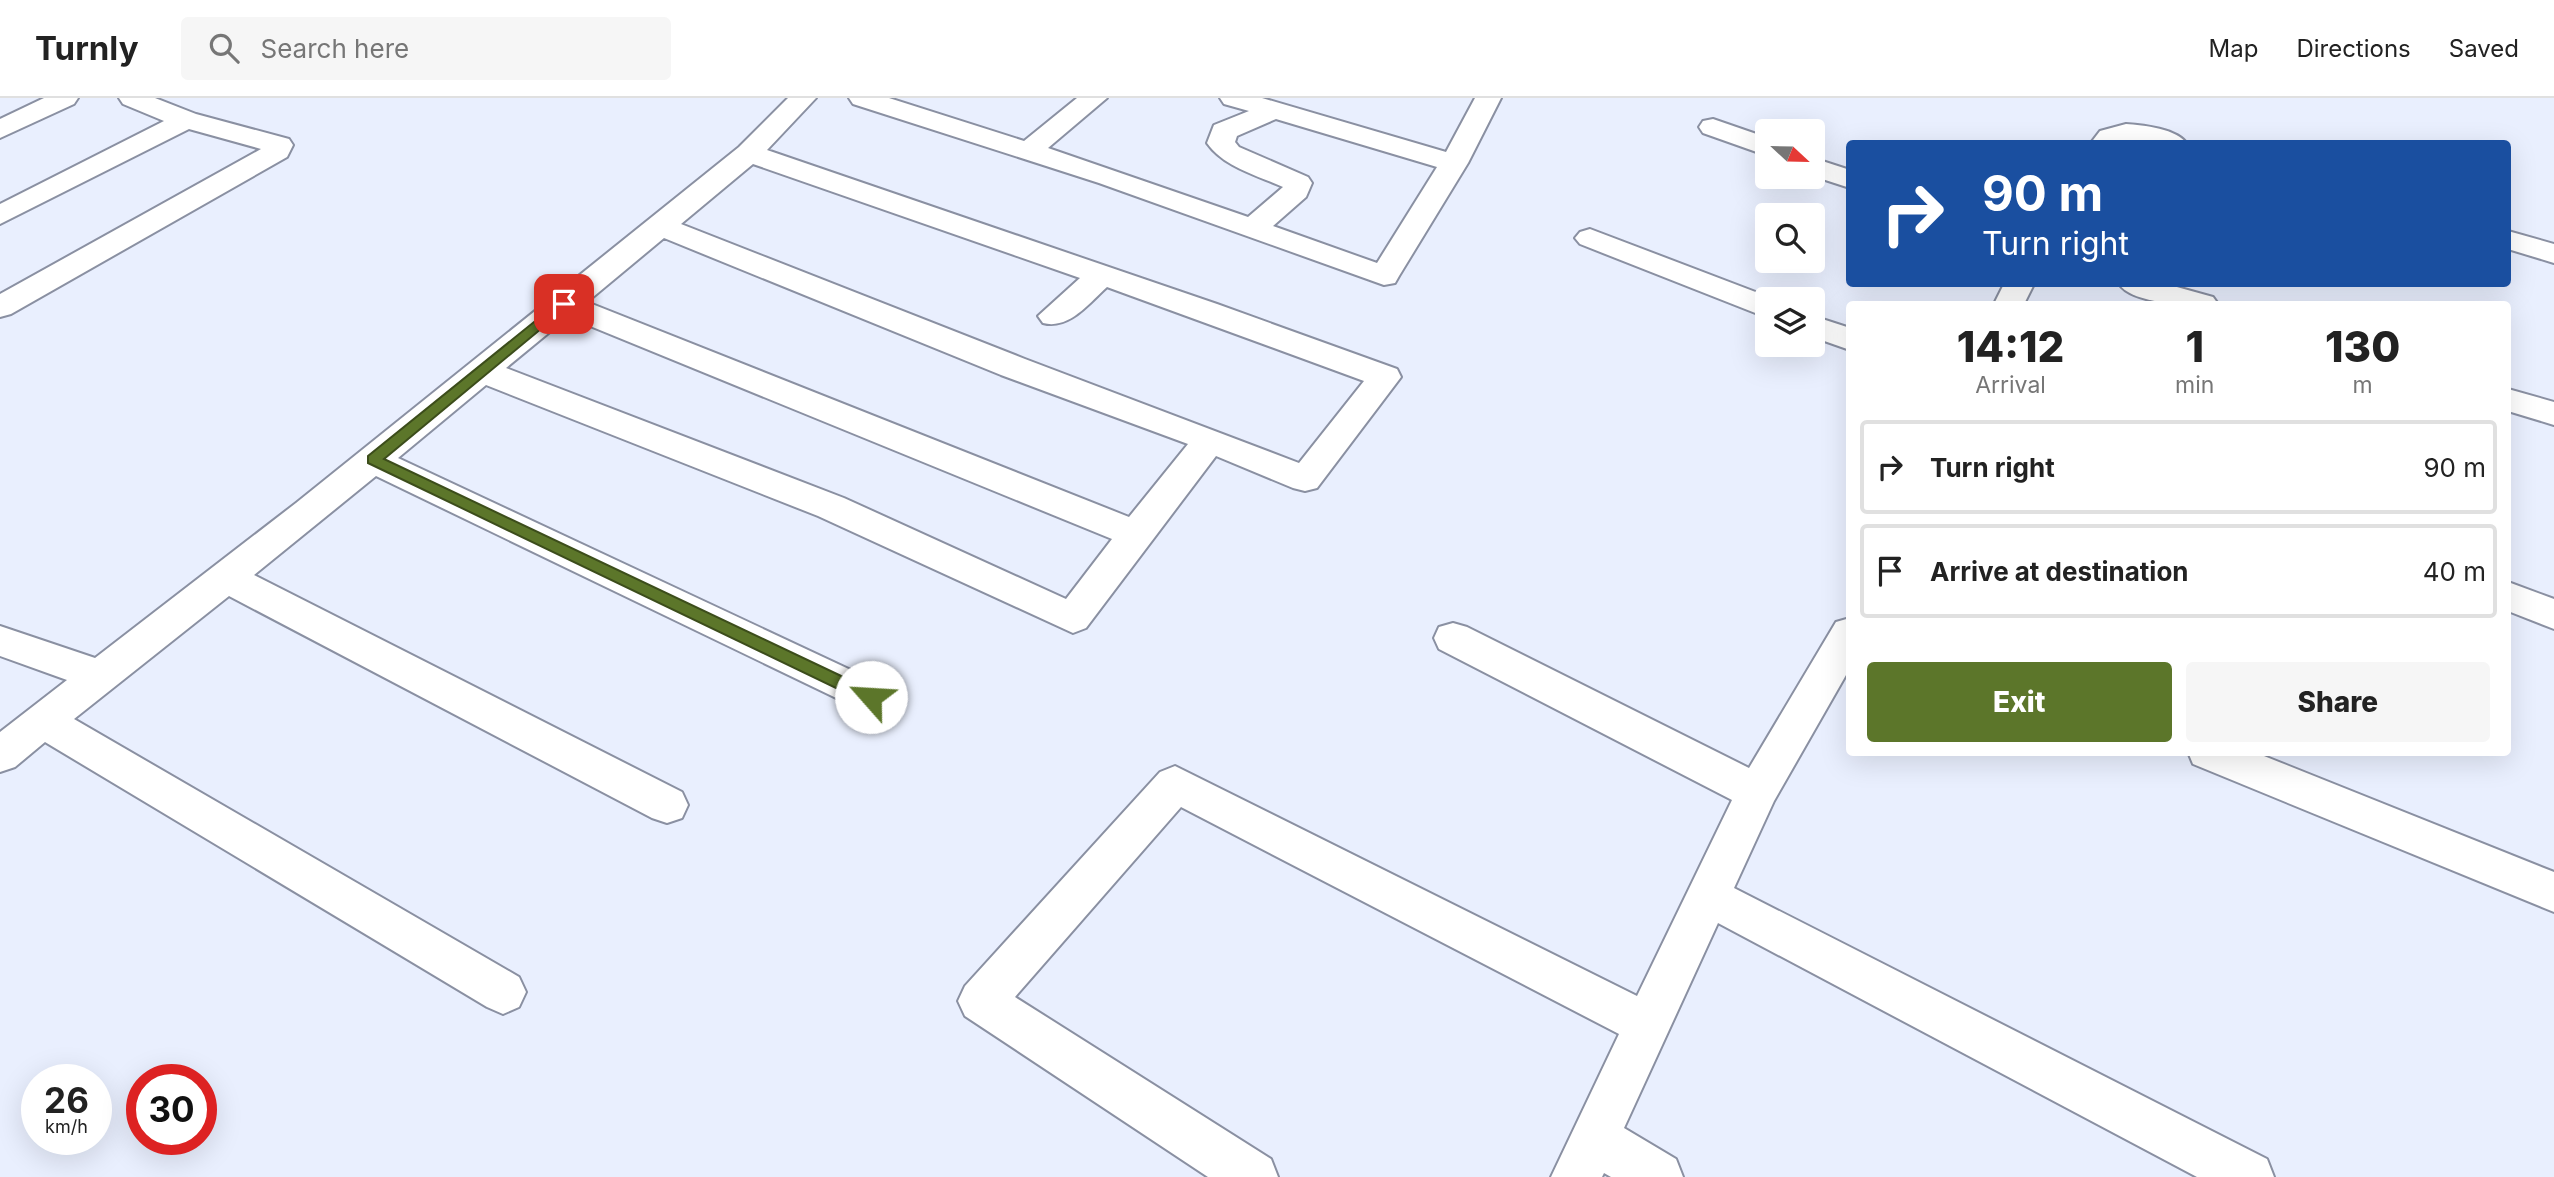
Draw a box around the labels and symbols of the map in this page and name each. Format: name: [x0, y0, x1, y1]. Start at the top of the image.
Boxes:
north arrow: [1755, 119, 1825, 189]
pin: [534, 274, 594, 334]
position arrow: [834, 660, 908, 734]
speed limit sign: 30: [126, 1064, 217, 1155]

